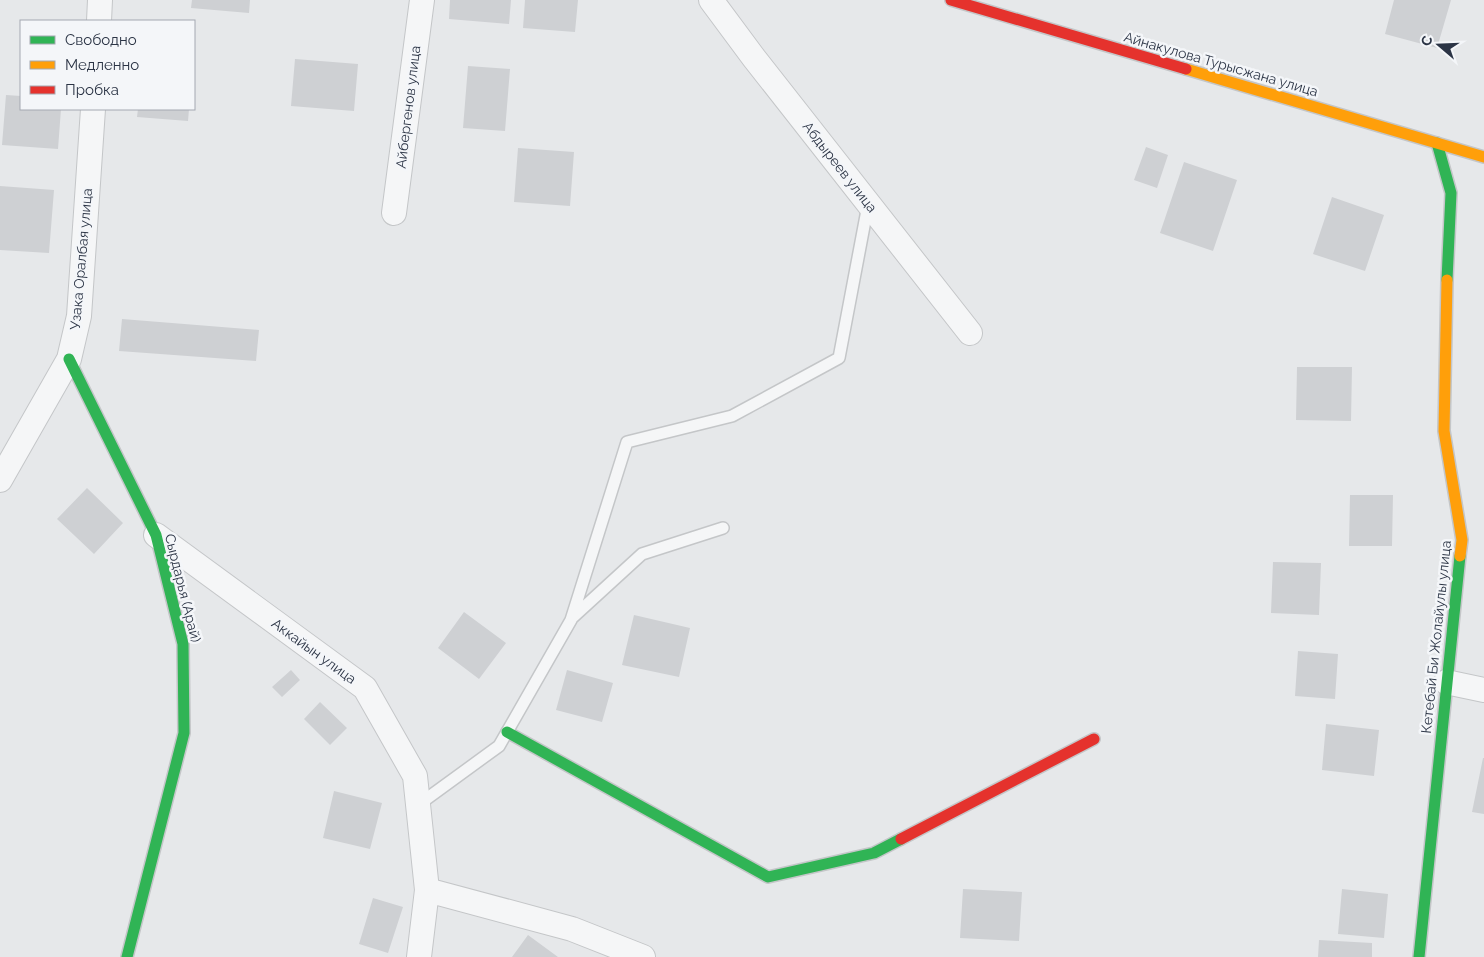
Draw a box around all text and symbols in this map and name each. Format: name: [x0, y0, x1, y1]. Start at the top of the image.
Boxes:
legend: [20, 20, 195, 110]
north arrow: [1414, 20, 1464, 70]
street label: Айнакулова Турысжана улица: [1122, 29, 1320, 99]
text: Свободно: [65, 31, 137, 49]
text: С: [1418, 33, 1436, 48]
street label: Айбергенов улица: [393, 45, 423, 169]
text: Медленно: [65, 56, 139, 74]
text: Пробка: [65, 81, 119, 99]
street label: Абдыреев улица: [800, 119, 880, 215]
street label: Узака Оралбая улица: [67, 188, 95, 330]
street label: Сырдарья (Арай): [162, 532, 204, 644]
street label: Кетебай Би Жолайулы улица: [1418, 540, 1454, 734]
street label: Аккайын улица: [269, 615, 359, 687]

